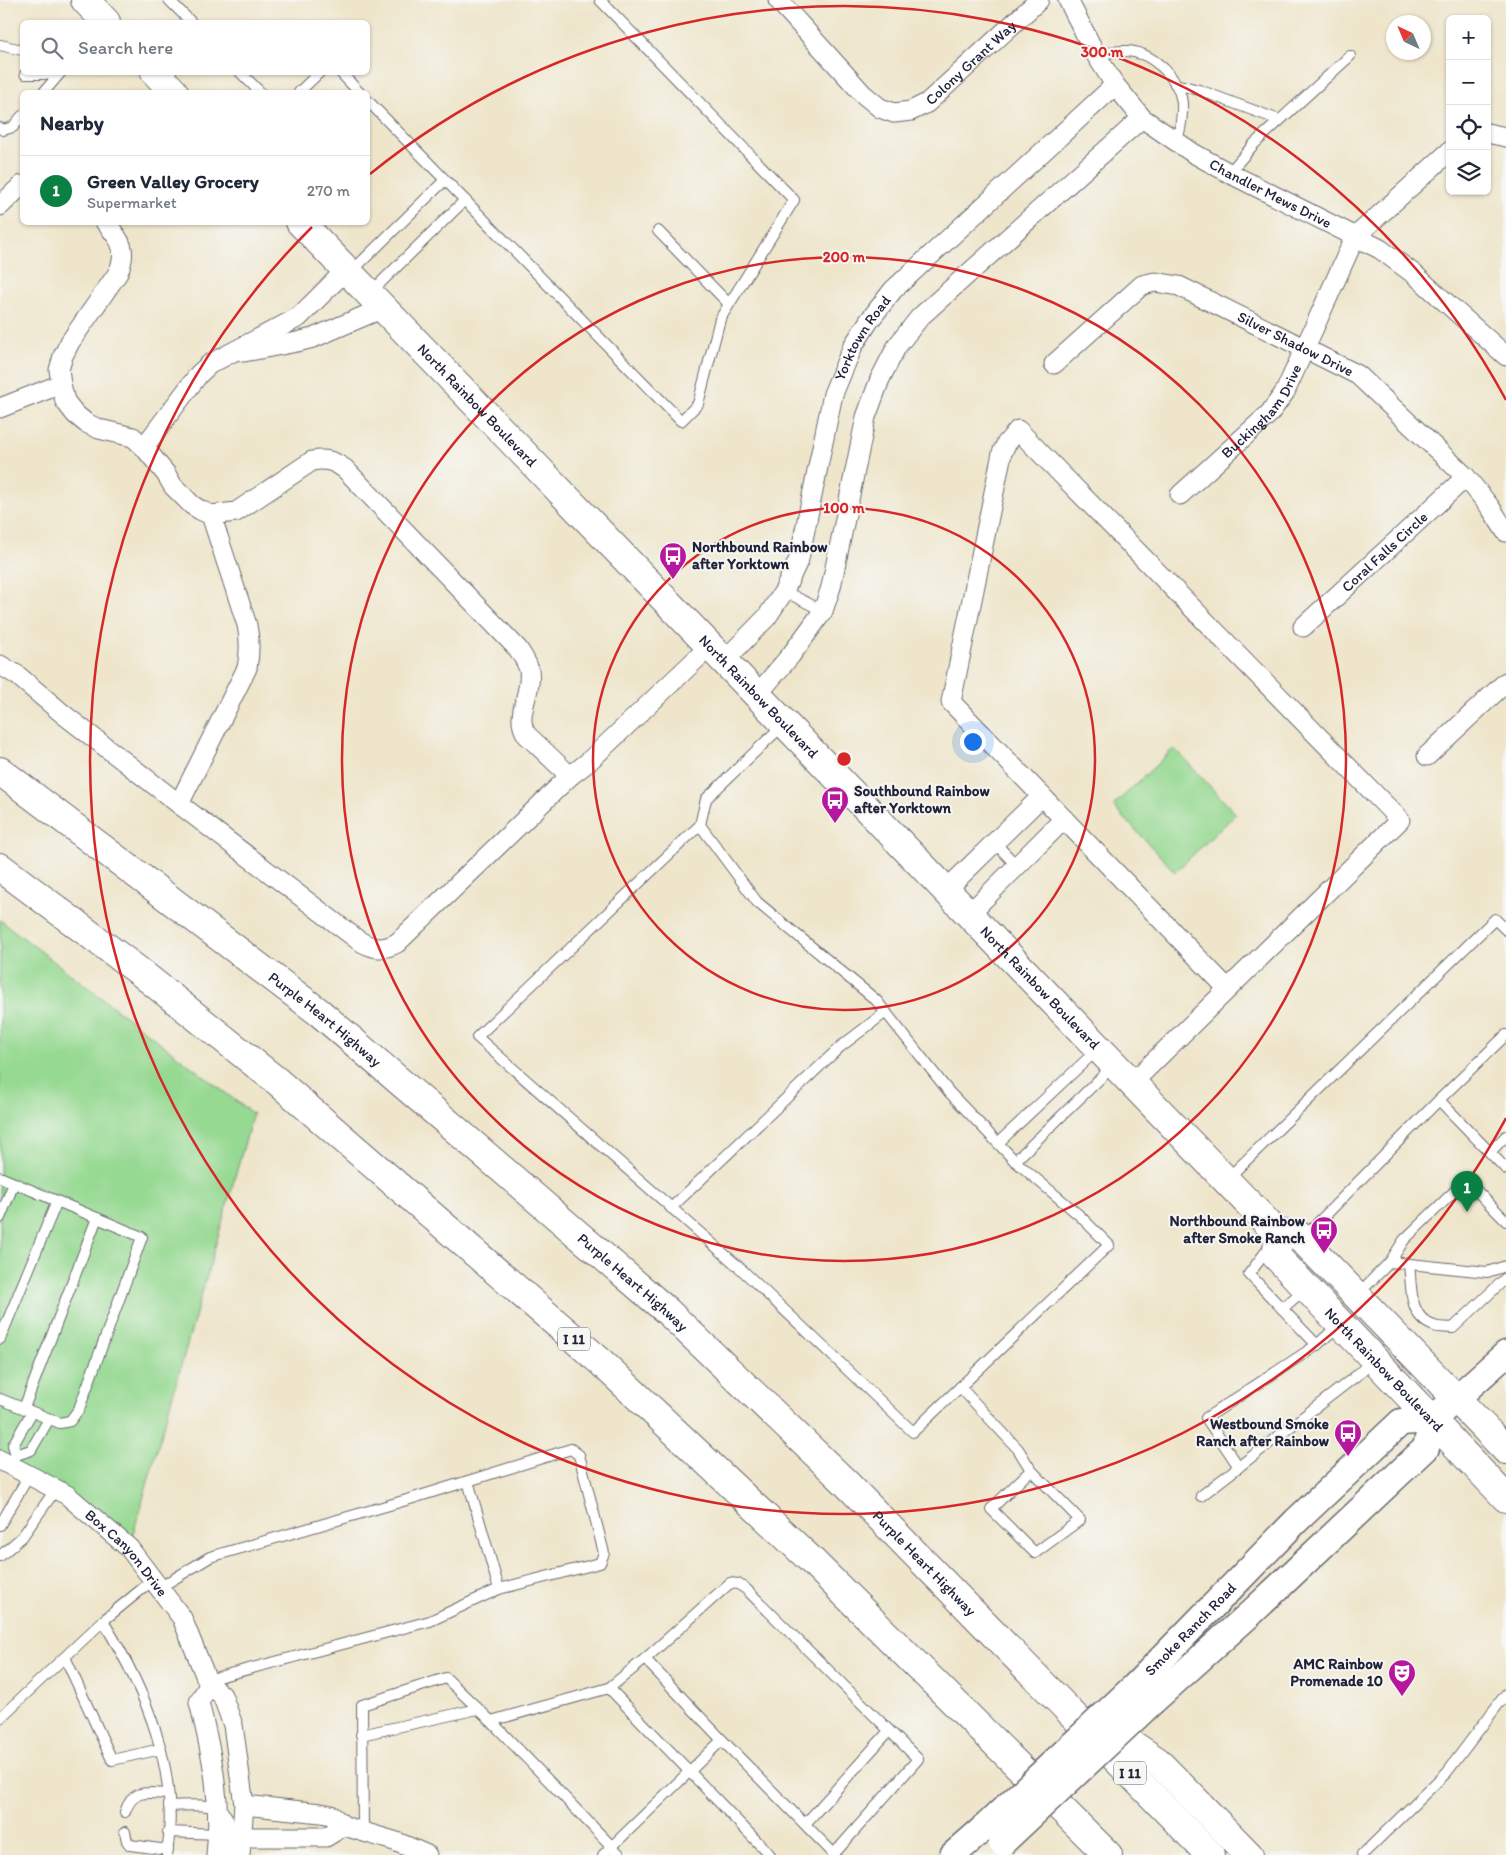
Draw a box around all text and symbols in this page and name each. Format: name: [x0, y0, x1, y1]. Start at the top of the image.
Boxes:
north arrow: [1386, 15, 1431, 60]
map controls: [1446, 15, 1491, 195]
button: +: [1446, 15, 1491, 60]
street label: Colony Grant Way: [922, 17, 1020, 109]
search box: [20, 20, 370, 75]
icon: search: [38, 34, 66, 62]
text: Search here: [78, 36, 173, 59]
text: 300 m: [1081, 43, 1124, 61]
button: −: [1446, 60, 1491, 105]
button: locate: [1446, 105, 1491, 150]
text: Nearby: [40, 110, 104, 135]
button: layers: [1446, 150, 1491, 195]
street label: Chandler Mews Drive: [1206, 155, 1334, 232]
text: Green Valley Grocery: [87, 170, 259, 193]
text: 1: [52, 181, 60, 200]
text: 270 m: [307, 181, 350, 200]
text: Supermarket: [87, 193, 177, 212]
text: 200 m: [823, 248, 866, 266]
street label: Yorktown Road: [831, 292, 895, 383]
street label: Silver Shadow Drive: [1234, 307, 1357, 380]
street label: North Rainbow Boulevard: [414, 340, 541, 471]
street label: Buckingham Drive: [1218, 361, 1305, 462]
text: 100 m: [823, 499, 865, 517]
street label: Coral Falls Circle: [1338, 508, 1431, 596]
place label: Northbound Rainbow after Yorktown: [692, 538, 828, 573]
bus stop icon: Northbound Rainbow after Yorktown: [658, 541, 688, 580]
street label: North Rainbow Boulevard: [695, 631, 823, 763]
your location: [960, 729, 986, 755]
centre of rings: [835, 750, 853, 768]
place label: Southbound Rainbow after Yorktown: [854, 782, 990, 817]
bus stop icon: Southbound Rainbow after Yorktown: [820, 785, 850, 824]
street label: North Rainbow Boulevard: [976, 922, 1104, 1054]
street label: Purple Heart Highway: [265, 968, 385, 1071]
pin: 1: [1451, 1171, 1483, 1212]
place label: Northbound Rainbow after Smoke Ranch: [1170, 1212, 1306, 1247]
bus stop icon: Northbound Rainbow after Smoke Ranch: [1309, 1215, 1339, 1254]
street label: Purple Heart Highway: [574, 1229, 692, 1335]
street label: North Rainbow Boulevard: [1321, 1304, 1448, 1436]
road number: I 11: [558, 1328, 590, 1350]
place label: Westbound Smoke Ranch after Rainbow: [1196, 1415, 1330, 1450]
bus stop icon: Westbound Smoke Ranch after Rainbow: [1333, 1418, 1363, 1457]
street label: Box Canyon Drive: [81, 1506, 172, 1600]
street label: Purple Heart Highway: [869, 1507, 980, 1620]
street label: Smoke Ranch Road: [1141, 1579, 1240, 1680]
place label: AMC Rainbow Promenade 10: [1290, 1655, 1384, 1690]
theatre icon: AMC Rainbow Promenade 10: [1387, 1658, 1417, 1697]
road number: I 11: [1114, 1762, 1146, 1785]

